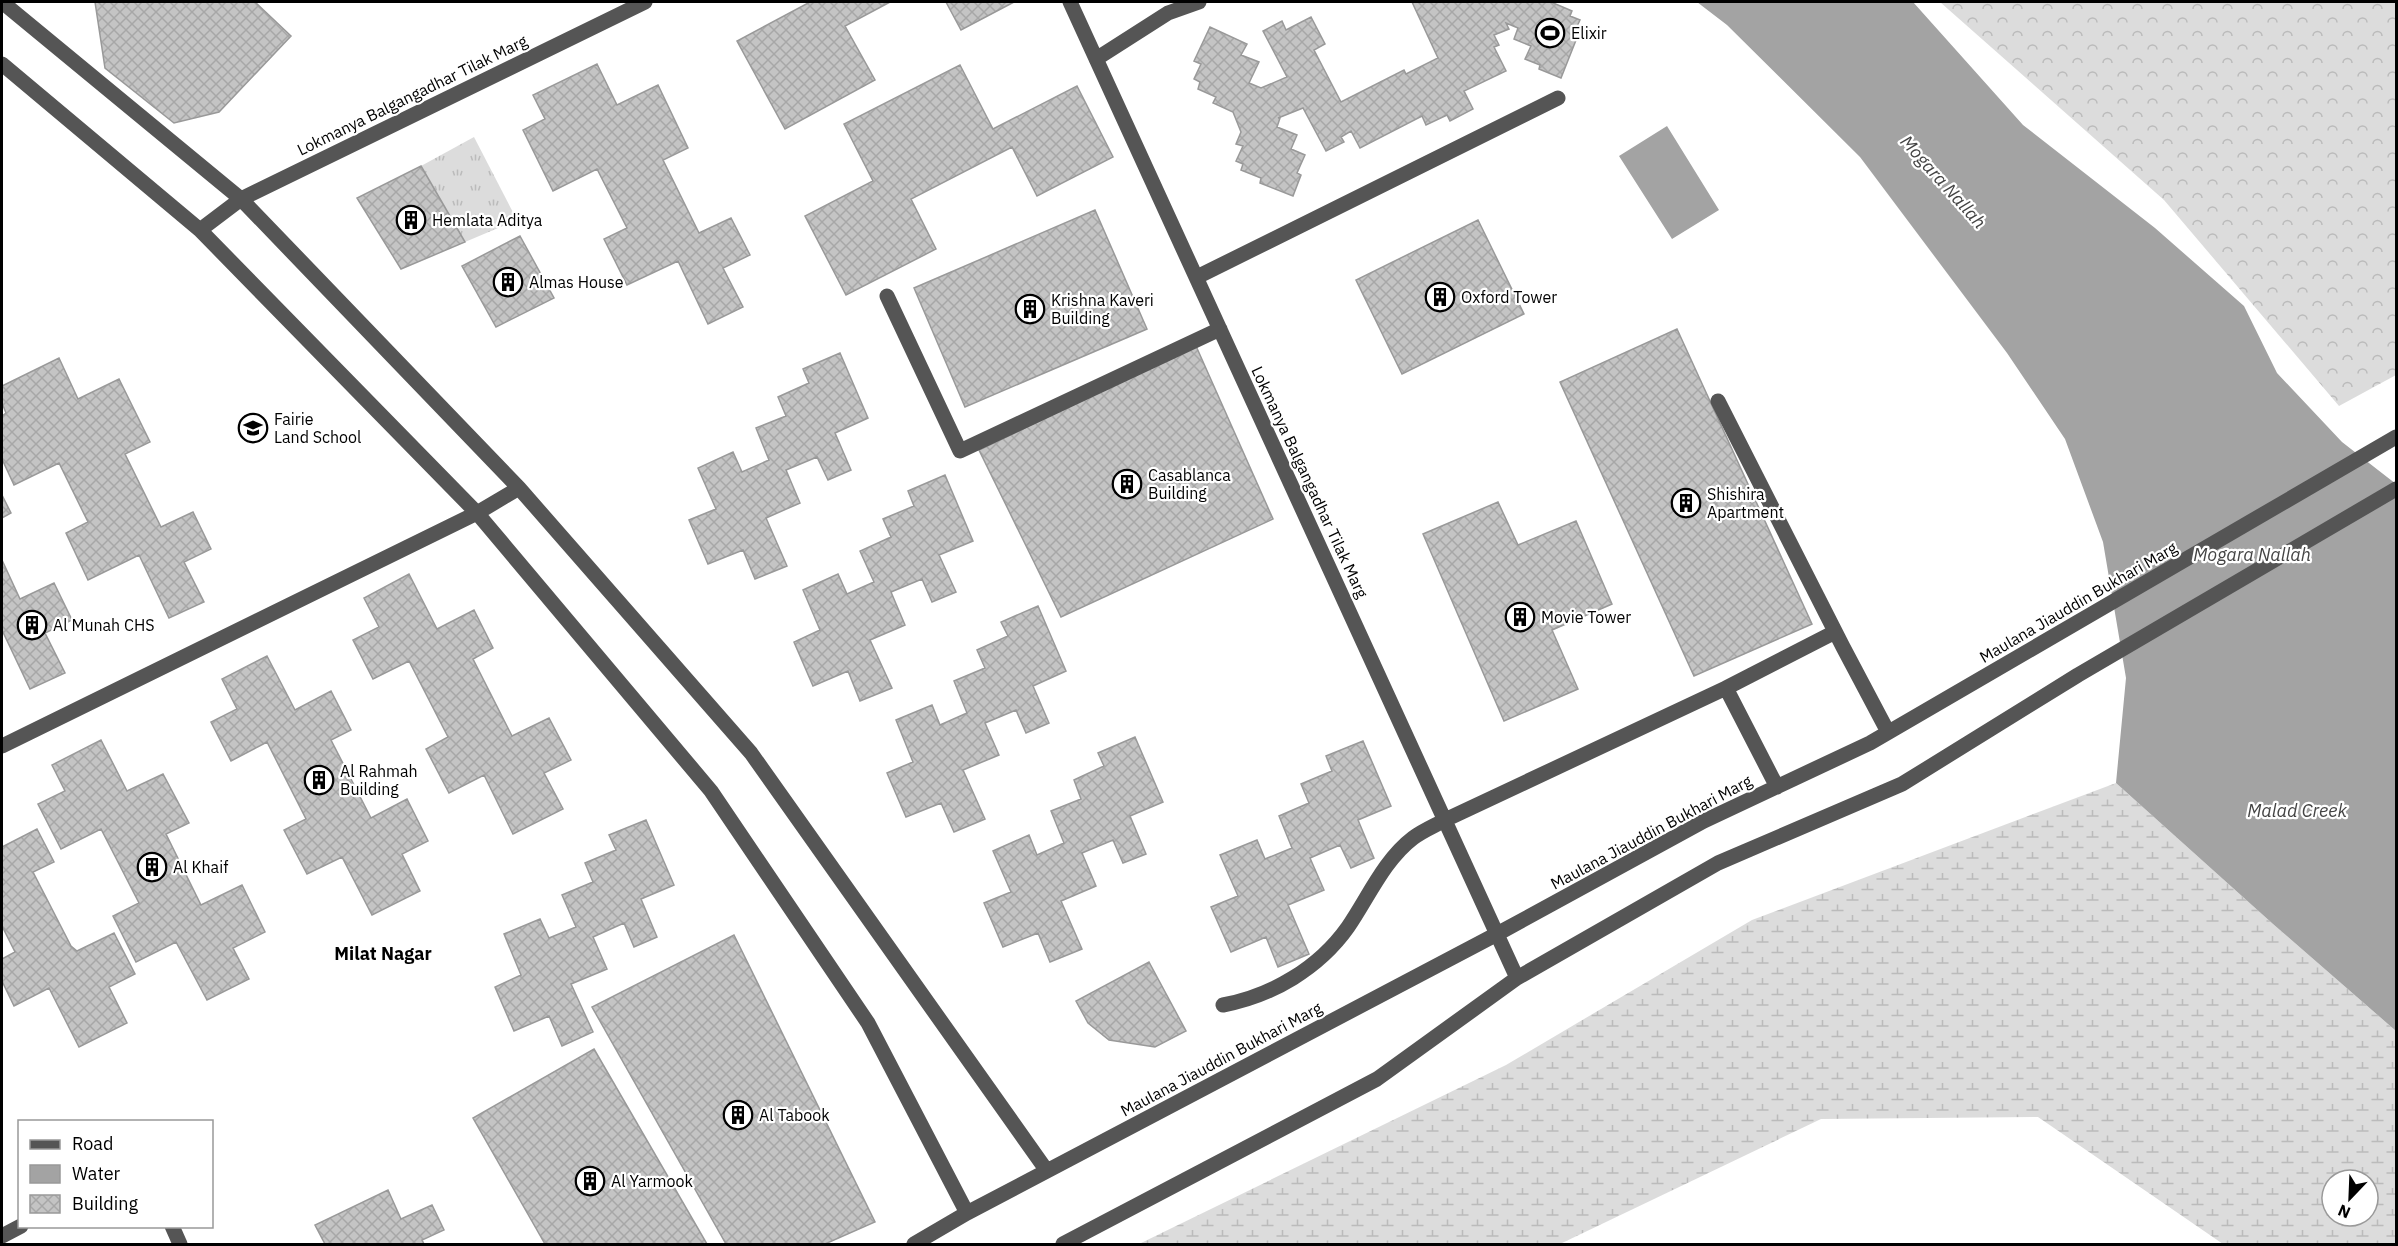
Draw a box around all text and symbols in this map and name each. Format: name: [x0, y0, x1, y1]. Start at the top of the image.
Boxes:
sports icon: Elixir: [1534, 17, 1566, 49]
place label: Elixir: [1571, 23, 1607, 43]
street label: Lokmanya Balgangadhar Tilak Marg: [294, 30, 531, 160]
water label: Mogara Nallah: [1895, 130, 1991, 233]
building icon: Hemlata Aditya: [395, 204, 427, 236]
place label: Hemlata Aditya: [432, 210, 543, 230]
building icon: Almas House: [492, 266, 524, 298]
place label: Almas House: [529, 272, 624, 292]
building icon: Oxford Tower: [1424, 281, 1456, 313]
place label: Oxford Tower: [1461, 287, 1557, 307]
place label: Krishna Kaveri Building: [1051, 290, 1154, 328]
building icon: Krishna Kaveri Building: [1014, 293, 1046, 325]
street label: Lokmanya Balgangadhar Tilak Marg: [1247, 363, 1373, 602]
place label: Fairie Land School: [274, 409, 361, 447]
school or university icon: Fairie Land School: [237, 412, 269, 444]
place label: Casablanca Building: [1148, 465, 1231, 503]
building icon: Casablanca Building: [1111, 468, 1143, 500]
place label: Shishira Apartment: [1707, 484, 1784, 522]
building icon: Shishira Apartment: [1670, 487, 1702, 519]
street label: Maulana Jiauddin Bukhari Marg: [1976, 537, 2181, 667]
water label: Mogara Nallah: [2193, 543, 2311, 566]
building icon: Movie Tower: [1504, 601, 1536, 633]
place label: Movie Tower: [1541, 607, 1631, 627]
building icon: Al Munah CHS: [16, 609, 48, 641]
place label: Al Munah CHS: [53, 615, 155, 635]
place label: Al Rahmah Building: [340, 761, 418, 799]
building icon: Al Rahmah Building: [303, 764, 335, 796]
street label: Maulana Jiauddin Bukhari Marg: [1547, 770, 1755, 894]
water label: Malad Creek: [2247, 799, 2347, 822]
building icon: Al Khaif: [136, 851, 168, 883]
place label: Al Khaif: [173, 857, 228, 877]
district label: Milat Nagar: [334, 942, 432, 965]
street label: Maulana Jiauddin Bukhari Marg: [1117, 997, 1325, 1121]
building icon: Al Tabook: [722, 1099, 754, 1131]
place label: Al Tabook: [759, 1105, 830, 1125]
legend: [18, 1120, 213, 1228]
text: Road: [72, 1132, 113, 1155]
text: Water: [72, 1162, 121, 1185]
building icon: Al Yarmook: [574, 1165, 606, 1197]
north arrow: [2320, 1168, 2380, 1228]
place label: Al Yarmook: [611, 1171, 693, 1191]
text: Building: [72, 1192, 139, 1215]
text: N: [2335, 1200, 2353, 1223]

